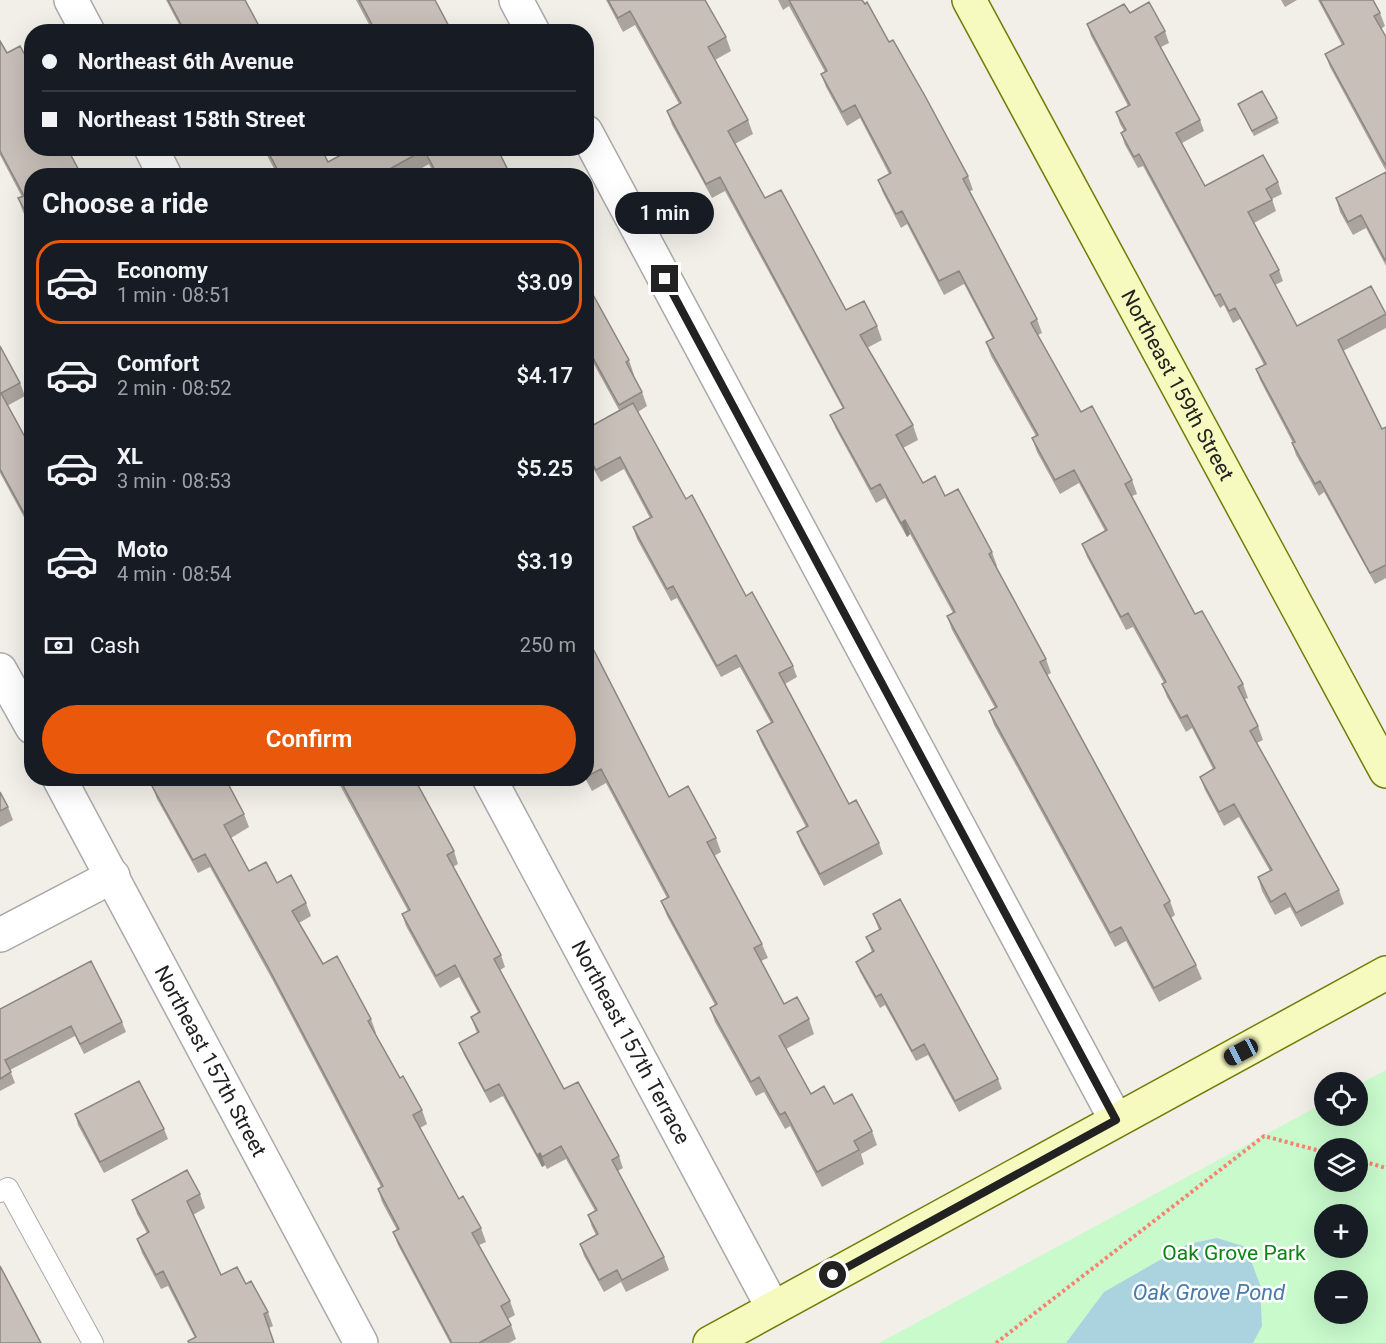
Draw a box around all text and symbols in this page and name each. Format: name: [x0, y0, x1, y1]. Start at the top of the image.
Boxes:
text: Northeast 6th Avenue: [78, 49, 294, 74]
text: Northeast 158th Street: [78, 107, 305, 132]
text: Choose a ride: [42, 188, 208, 220]
callout: 1 min: [616, 192, 714, 234]
text: 1 min: [639, 201, 690, 225]
icon: car: [45, 255, 99, 309]
text: Economy: [117, 258, 208, 283]
route end: [651, 265, 678, 292]
text: $3.09: [516, 270, 573, 295]
text: 1 min · 08:51: [117, 283, 232, 307]
street label: Northeast 159th Street: [1116, 286, 1239, 485]
icon: car: [45, 348, 99, 402]
text: Comfort: [117, 351, 199, 376]
text: $4.17: [516, 363, 573, 388]
text: 2 min · 08:52: [117, 376, 232, 400]
icon: car: [45, 441, 99, 495]
text: XL: [117, 444, 143, 469]
text: $5.25: [516, 456, 573, 481]
text: 3 min · 08:53: [117, 469, 232, 493]
icon: car: [45, 534, 99, 588]
text: Moto: [117, 537, 168, 562]
text: $3.19: [516, 549, 573, 574]
text: 4 min · 08:54: [117, 562, 232, 586]
icon: cash: [42, 629, 75, 662]
text: Cash: [90, 633, 140, 658]
text: 250 m: [520, 633, 576, 657]
button: Confirm: [42, 705, 576, 774]
street label: Northeast 157th Terrace: [566, 937, 695, 1148]
street label: Northeast 157th Street: [150, 961, 271, 1161]
car: [1221, 1036, 1261, 1068]
map controls: [1314, 1072, 1368, 1324]
button: locate: [1314, 1072, 1368, 1126]
button: layers: [1314, 1138, 1368, 1192]
button: +: [1314, 1204, 1368, 1258]
park label: Oak Grove Park: [1162, 1241, 1306, 1265]
route start: [819, 1261, 846, 1288]
button: −: [1314, 1270, 1368, 1324]
water label: Oak Grove Pond: [1133, 1280, 1286, 1305]

